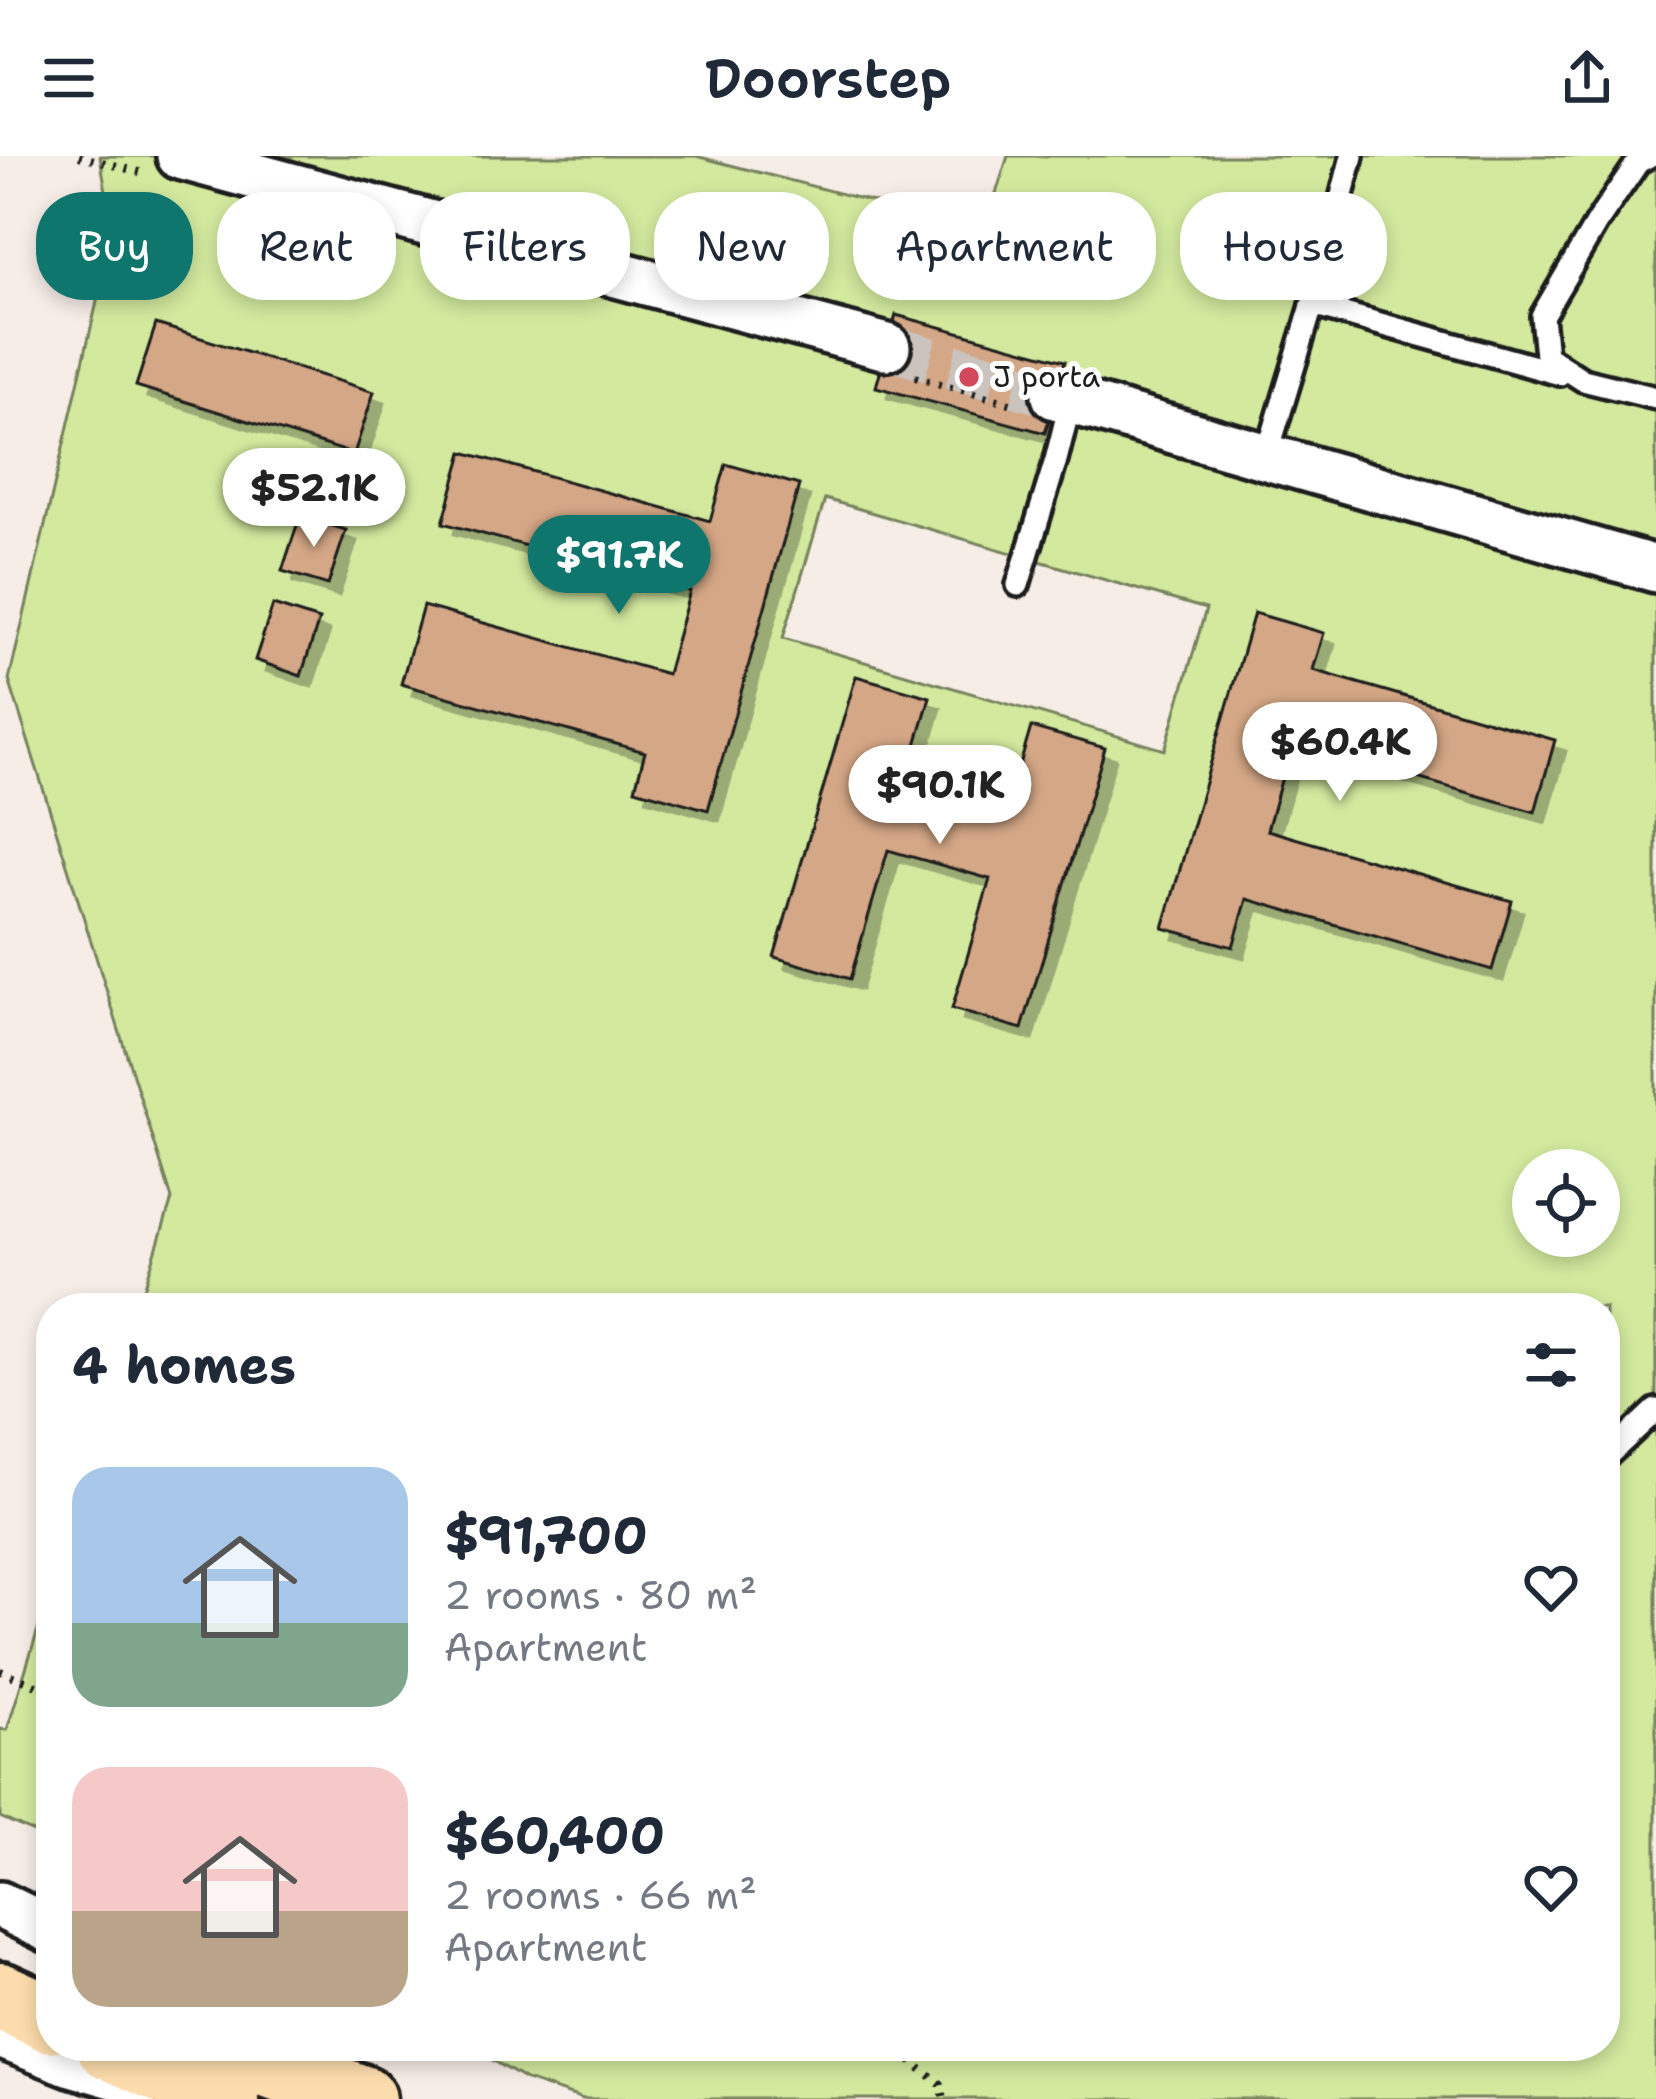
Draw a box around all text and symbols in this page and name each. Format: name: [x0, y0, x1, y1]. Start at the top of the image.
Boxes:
text: Doorstep: [705, 42, 951, 114]
icon: menu: [36, 45, 102, 111]
icon: share: [1554, 45, 1620, 111]
chip: Buy: [36, 192, 193, 300]
chip: Rent: [217, 192, 396, 300]
chip: Filters: [420, 192, 630, 300]
chip: New: [654, 192, 829, 300]
chip: Apartment: [853, 192, 1156, 300]
chip: House: [1180, 192, 1387, 300]
place label: J porta: [993, 356, 1100, 397]
marker: J porta: [956, 364, 982, 390]
pin: $52.1K: [216, 448, 412, 550]
text: $52.1K: [250, 461, 378, 513]
pin: $91.7K: [521, 515, 717, 617]
text: $91.7K: [555, 528, 683, 580]
pin: $60.4K: [1242, 702, 1438, 804]
text: $60.4K: [1269, 715, 1411, 767]
pin: $90.1K: [842, 745, 1038, 847]
text: $90.1K: [875, 758, 1005, 810]
map controls: [1512, 1149, 1620, 1257]
button: locate: [1512, 1149, 1620, 1257]
text: 4 homes: [72, 1331, 296, 1399]
icon: filters: [1518, 1332, 1584, 1398]
text: $91,700: [444, 1501, 648, 1569]
icon: home: [168, 1515, 312, 1659]
icon: heart: [1518, 1554, 1584, 1620]
text: 2 rooms · 80 m²: [444, 1569, 757, 1621]
text: Apartment: [444, 1621, 647, 1673]
text: $60,400: [444, 1801, 665, 1869]
icon: home: [168, 1815, 312, 1959]
icon: heart: [1518, 1854, 1584, 1920]
text: 2 rooms · 66 m²: [444, 1869, 757, 1921]
text: Apartment: [444, 1921, 647, 1973]

